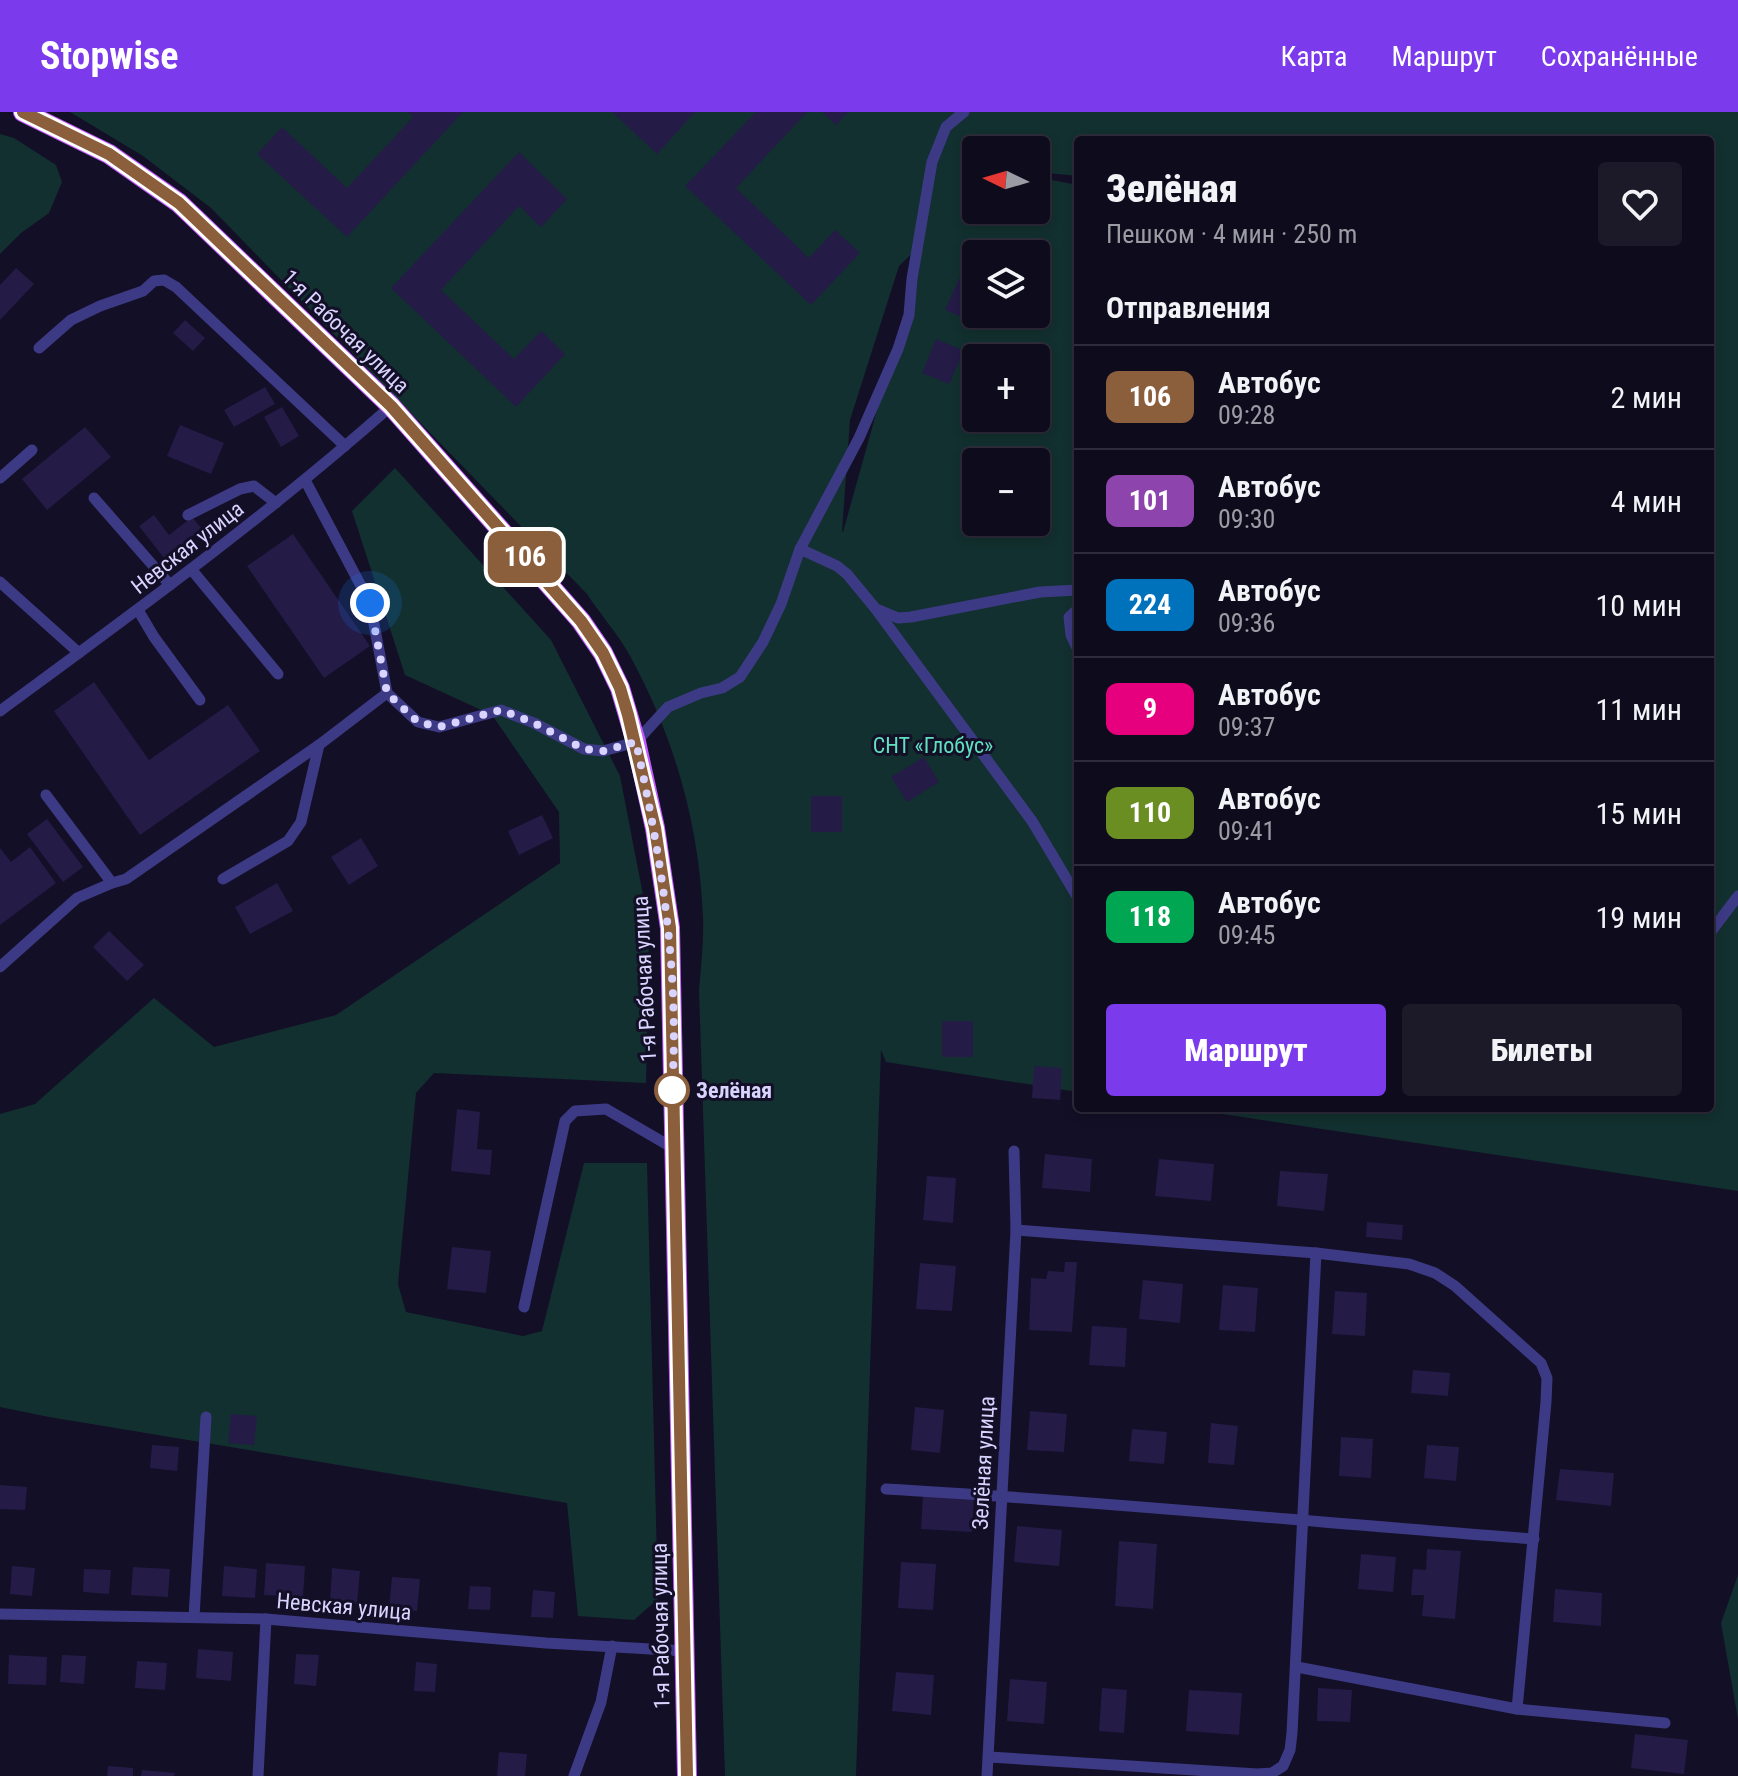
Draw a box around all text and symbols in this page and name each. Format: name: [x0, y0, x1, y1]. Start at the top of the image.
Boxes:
text: Stopwise: [40, 34, 178, 78]
text: Карта: [1281, 40, 1347, 73]
text: Маршрут: [1391, 40, 1497, 73]
text: Сохранённые: [1541, 40, 1698, 73]
north arrow: [962, 136, 1050, 224]
map controls: [962, 136, 1050, 536]
button: heart: [1598, 162, 1682, 246]
text: Зелёная: [1106, 167, 1238, 211]
text: Пешком · 4 мин · 250 m: [1106, 219, 1357, 249]
button: layers: [962, 240, 1050, 328]
street label: 1-я Рабочая улица: [277, 265, 414, 398]
text: Отправления: [1106, 290, 1271, 325]
button: +: [962, 344, 1050, 432]
text: Автобус: [1218, 365, 1321, 400]
text: 106: [1129, 380, 1171, 413]
text: 2 мин: [1610, 380, 1682, 415]
text: 09:28: [1218, 400, 1275, 430]
button: −: [962, 448, 1050, 536]
text: Автобус: [1218, 469, 1321, 504]
text: 101: [1129, 484, 1171, 517]
text: 4 мин: [1610, 484, 1682, 519]
street label: Невская улица: [126, 496, 248, 599]
text: 09:30: [1218, 504, 1275, 534]
line badge: 106: [479, 531, 571, 583]
text: 106: [504, 540, 546, 573]
text: Автобус: [1218, 573, 1321, 608]
your location: [350, 583, 390, 623]
text: 224: [1129, 588, 1171, 621]
text: 10 мин: [1596, 588, 1682, 623]
text: 09:36: [1218, 608, 1275, 638]
text: Автобус: [1218, 677, 1321, 712]
text: 9: [1143, 692, 1157, 725]
text: 11 мин: [1596, 692, 1682, 727]
text: 09:37: [1218, 712, 1275, 742]
park label: СНТ «Глобус»: [873, 733, 993, 758]
text: Автобус: [1218, 781, 1321, 816]
text: 110: [1129, 796, 1171, 829]
text: 15 мин: [1596, 796, 1682, 831]
text: 09:41: [1218, 816, 1275, 846]
text: Автобус: [1218, 885, 1321, 920]
street label: 1-я Рабочая улица: [628, 895, 661, 1063]
text: 118: [1129, 900, 1171, 933]
text: 19 мин: [1596, 900, 1682, 935]
text: 09:45: [1218, 920, 1275, 950]
button: Маршрут: [1106, 1004, 1386, 1096]
button: Билеты: [1402, 1004, 1682, 1096]
marker: Зелёная: [655, 1073, 689, 1107]
place label: Зелёная: [696, 1078, 772, 1103]
street label: Зелёная улица: [968, 1396, 999, 1531]
street label: 1-я Рабочая улица: [647, 1543, 674, 1709]
street label: Невская улица: [276, 1588, 412, 1625]

